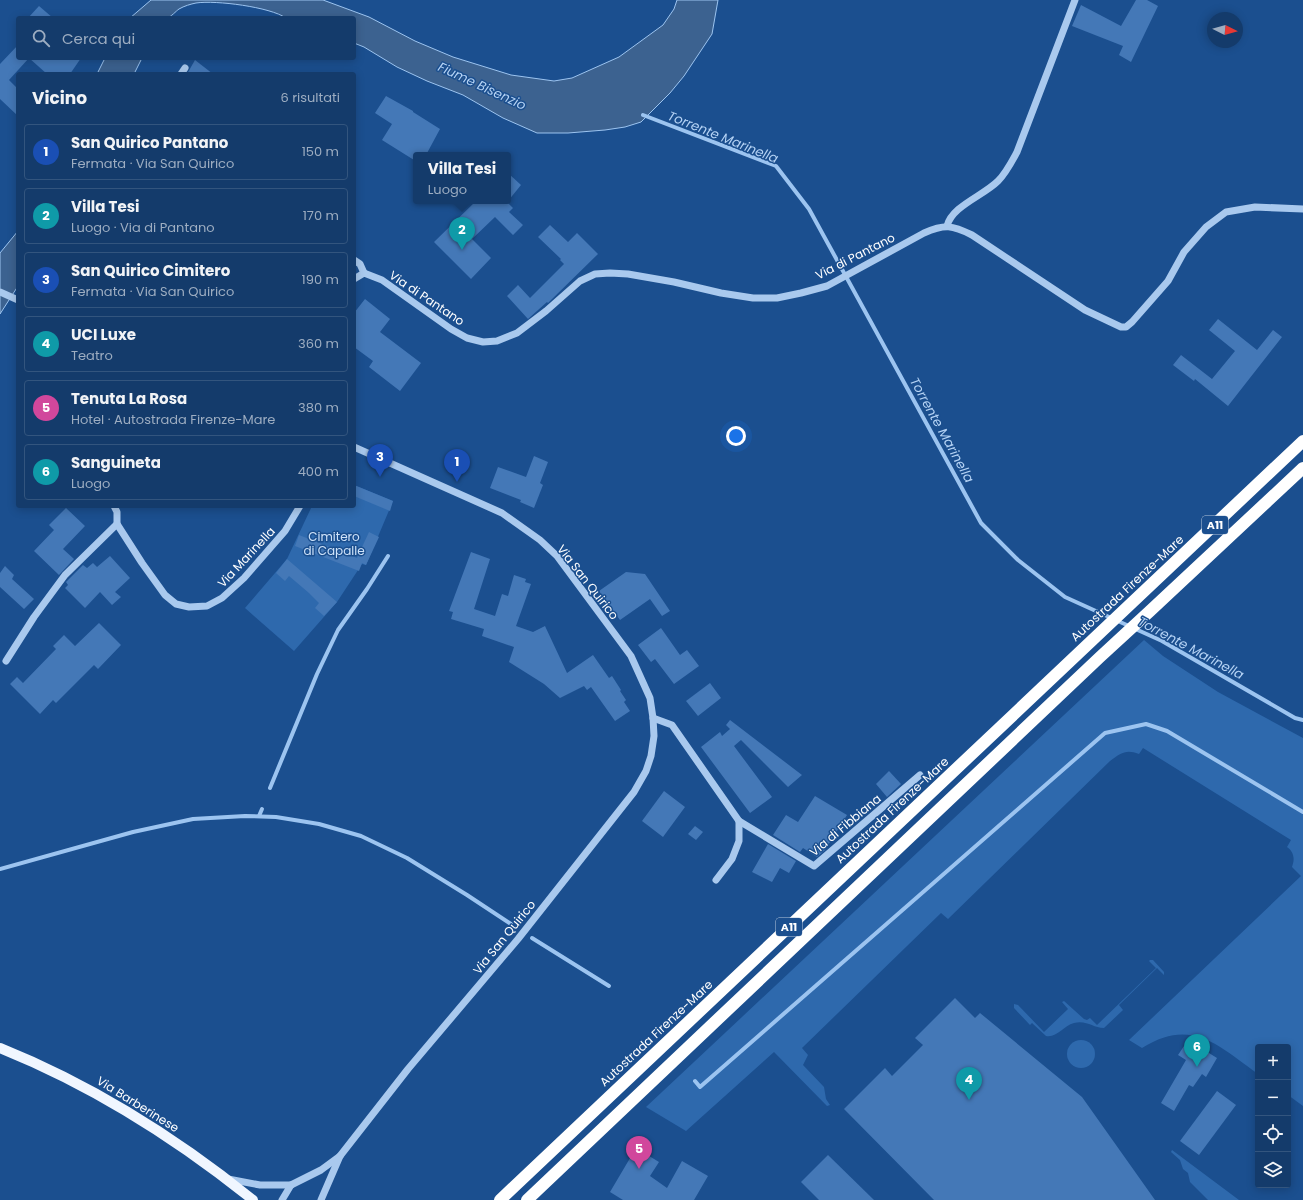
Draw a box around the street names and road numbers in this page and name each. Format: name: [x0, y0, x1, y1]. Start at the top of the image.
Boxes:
street label: Via di Pantano: [812, 228, 898, 283]
street label: Via di Pantano: [386, 267, 468, 330]
road number: A11: [1202, 516, 1228, 534]
street label: Via Marinella: [213, 523, 279, 591]
street label: Autostrada Firenze-Mare: [1067, 531, 1187, 645]
street label: Via San Quirico: [553, 541, 623, 623]
street label: Autostrada Firenze-Mare: [832, 753, 952, 867]
street label: Via di Fibbiana: [806, 790, 884, 860]
street label: Via San Quirico: [469, 896, 539, 978]
road number: A11: [776, 918, 802, 936]
street label: Autostrada Firenze-Mare: [596, 976, 716, 1090]
street label: Via Barberinese: [94, 1072, 182, 1136]

